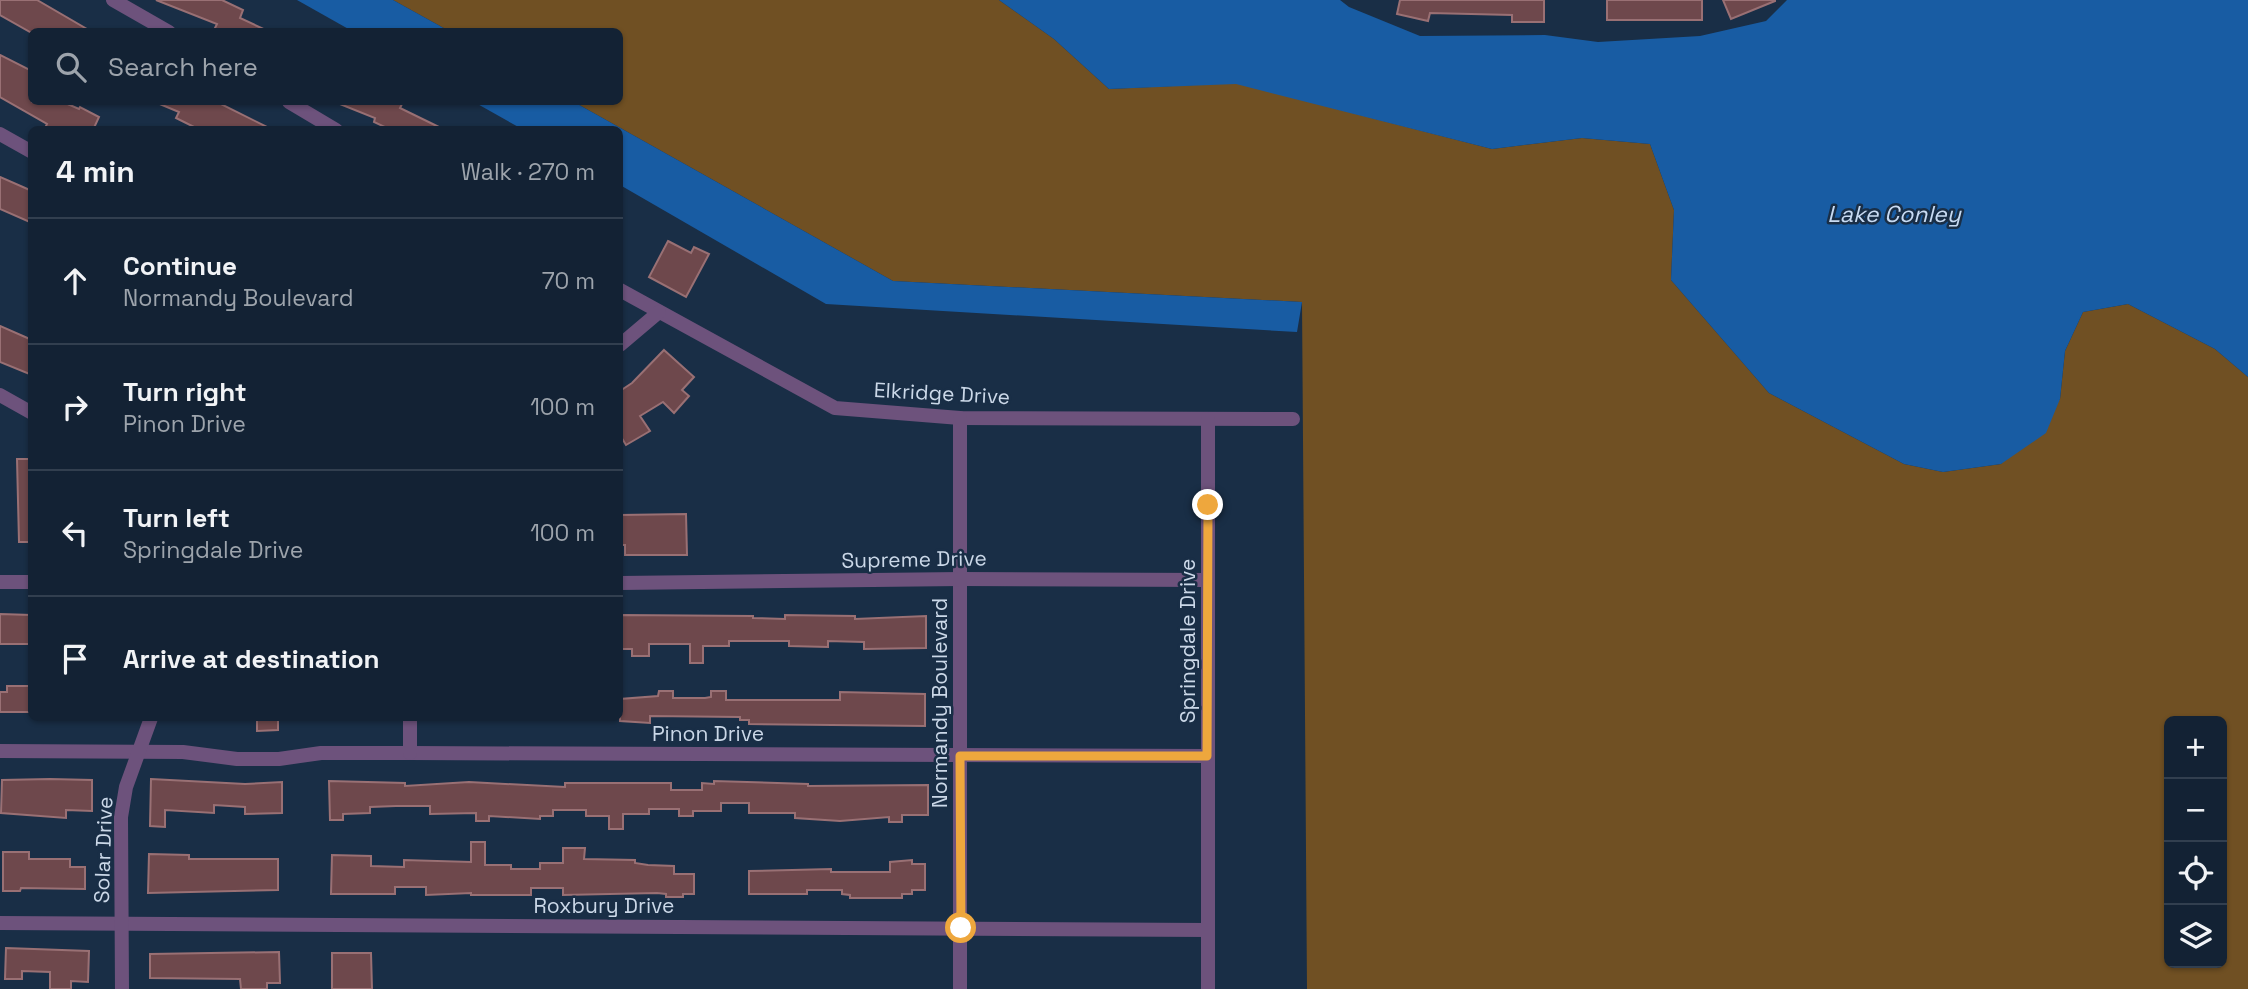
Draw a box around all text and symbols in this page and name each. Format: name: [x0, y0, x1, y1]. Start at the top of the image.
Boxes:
search box: [28, 28, 623, 105]
icon: search: [52, 48, 90, 86]
text: Search here: [108, 50, 258, 84]
text: 4 min: [56, 152, 135, 191]
text: Walk · 270 m: [461, 157, 595, 187]
water label: Lake Conley: [1827, 199, 1962, 229]
text: Continue: [123, 249, 237, 283]
icon: ahead: [56, 262, 94, 300]
text: 70 m: [542, 266, 595, 296]
text: Normandy Boulevard: [123, 283, 354, 313]
text: Turn right: [123, 375, 247, 409]
street label: Elkridge Drive: [873, 376, 1011, 410]
icon: right: [56, 388, 94, 426]
text: 100 m: [530, 392, 595, 422]
text: Pinon Drive: [123, 409, 246, 439]
route end: [1192, 489, 1223, 520]
text: Turn left: [123, 501, 230, 535]
icon: left: [56, 514, 94, 552]
text: 100 m: [530, 518, 595, 548]
text: Springdale Drive: [123, 535, 303, 565]
street label: Supreme Drive: [841, 544, 987, 574]
street label: Springdale Drive: [1174, 559, 1201, 723]
street label: Normandy Boulevard: [926, 598, 953, 808]
icon: arrive: [56, 640, 94, 678]
text: Arrive at destination: [123, 642, 380, 676]
map controls: [2164, 716, 2227, 968]
button: +: [2164, 716, 2227, 779]
street label: Pinon Drive: [652, 720, 764, 747]
button: −: [2164, 779, 2227, 842]
street label: Solar Drive: [88, 796, 118, 904]
button: locate: [2164, 842, 2227, 905]
street label: Roxbury Drive: [534, 892, 674, 919]
button: layers: [2164, 905, 2227, 968]
route start: [945, 912, 976, 943]

